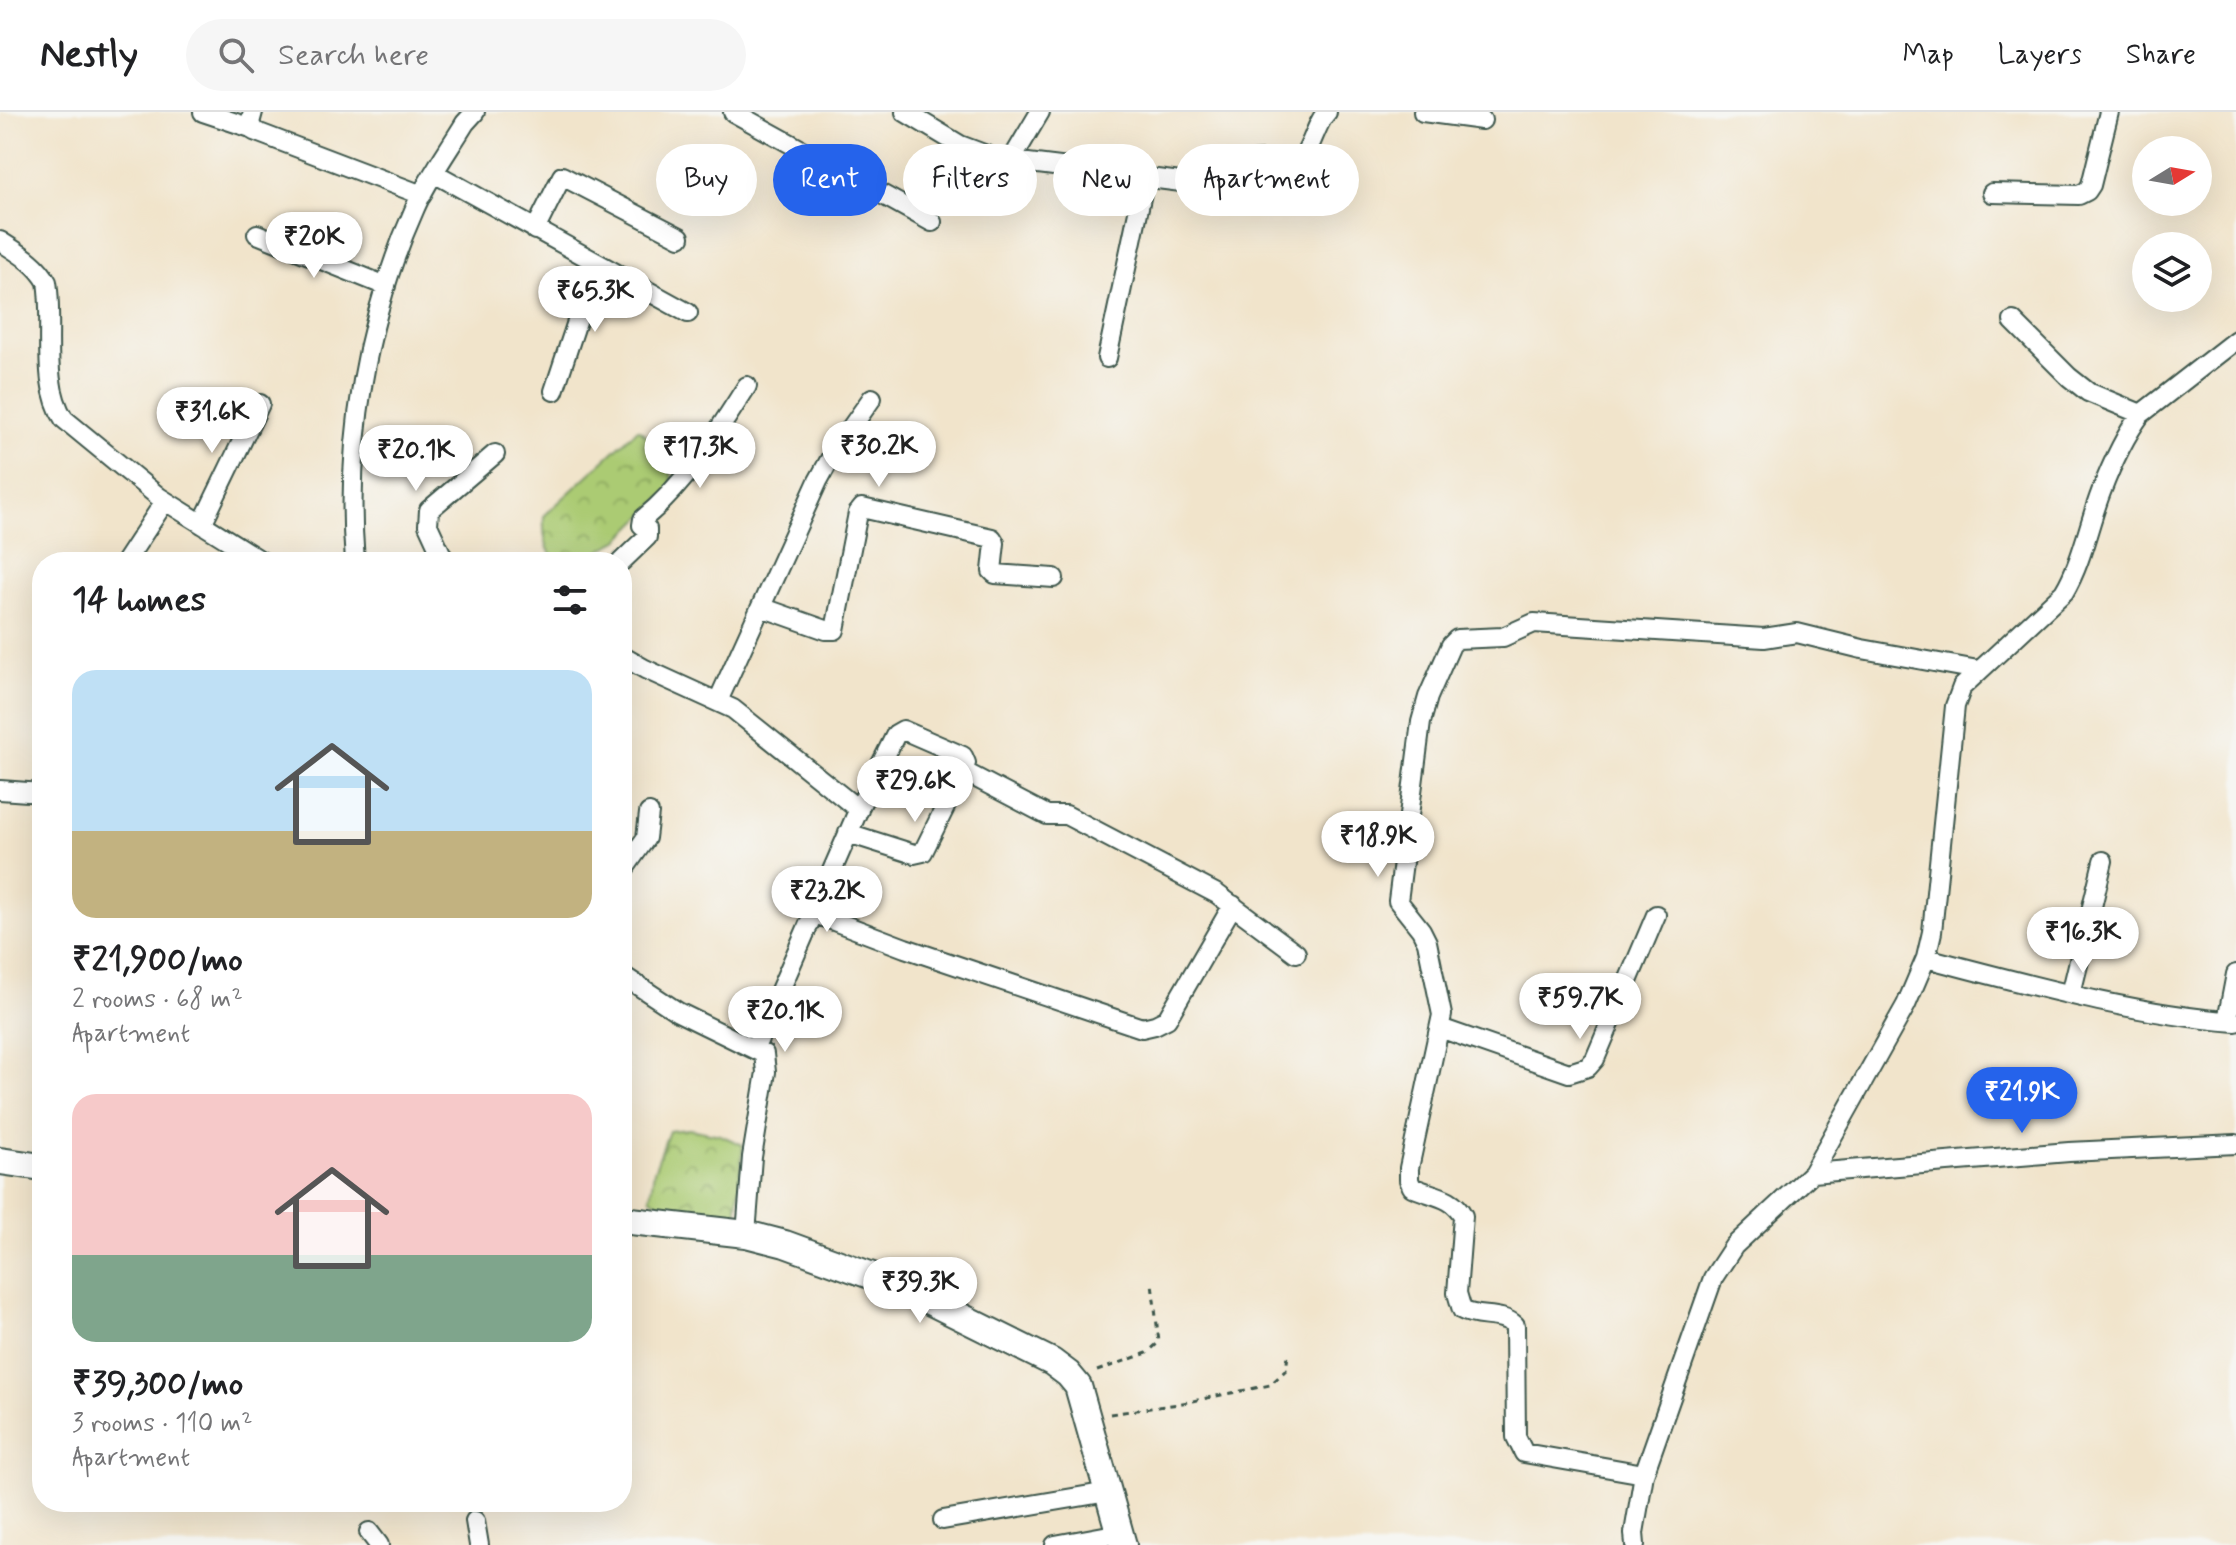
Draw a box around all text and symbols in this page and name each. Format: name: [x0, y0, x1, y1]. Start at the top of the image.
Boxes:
search box: [186, 19, 746, 91]
text: Nestly: [40, 31, 138, 80]
icon: search: [214, 33, 258, 77]
text: Search here: [278, 36, 429, 75]
text: Map: [1903, 37, 1954, 74]
text: Layers: [1998, 37, 2082, 74]
text: Share: [2126, 37, 2196, 74]
north arrow: [2132, 136, 2212, 216]
map controls: [2132, 136, 2212, 312]
chip: Buy: [656, 144, 757, 216]
chip: Rent: [773, 144, 887, 216]
chip: Filters: [903, 144, 1037, 216]
chip: New: [1053, 144, 1159, 216]
chip: Apartment: [1175, 144, 1359, 216]
pin: ₹20K: [267, 212, 361, 280]
text: ₹20K: [284, 221, 344, 255]
button: layers: [2132, 232, 2212, 312]
pin: ₹65.3K: [530, 266, 660, 334]
text: ₹65.3K: [556, 275, 634, 309]
pin: ₹31.6K: [147, 387, 277, 455]
text: ₹31.6K: [175, 396, 249, 430]
pin: ₹30.2K: [814, 421, 944, 489]
pin: ₹17.3K: [635, 422, 765, 490]
pin: ₹20.1K: [351, 425, 481, 493]
text: ₹30.2K: [840, 430, 918, 464]
text: ₹17.3K: [662, 431, 738, 465]
text: ₹20.1K: [377, 434, 455, 468]
text: 14 homes: [72, 578, 206, 623]
icon: filters: [548, 578, 592, 622]
icon: home: [260, 722, 404, 866]
pin: ₹29.6K: [850, 756, 980, 824]
text: ₹29.6K: [875, 765, 955, 799]
pin: ₹18.9K: [1313, 811, 1443, 879]
text: ₹18.9K: [1339, 820, 1417, 854]
pin: ₹23.2K: [762, 866, 892, 934]
text: ₹23.2K: [789, 875, 865, 909]
pin: ₹16.3K: [2018, 907, 2148, 975]
text: ₹16.3K: [2045, 916, 2121, 950]
text: ₹21,900/mo: [72, 938, 243, 983]
pin: ₹59.7K: [1515, 973, 1645, 1041]
text: ₹59.7K: [1537, 982, 1623, 1016]
text: 2 rooms · 68 m²: [72, 983, 243, 1017]
pin: ₹20.1K: [720, 986, 850, 1054]
text: ₹20.1K: [746, 995, 824, 1029]
text: Apartment: [72, 1017, 190, 1051]
pin: ₹21.9K: [1957, 1067, 2087, 1135]
text: ₹21.9K: [1984, 1076, 2060, 1110]
icon: home: [260, 1146, 404, 1290]
pin: ₹39.3K: [855, 1257, 985, 1325]
text: ₹39.3K: [881, 1266, 959, 1300]
text: ₹39,300/mo: [72, 1362, 243, 1407]
text: 3 rooms · 110 m²: [72, 1407, 253, 1441]
text: Apartment: [72, 1441, 190, 1475]

